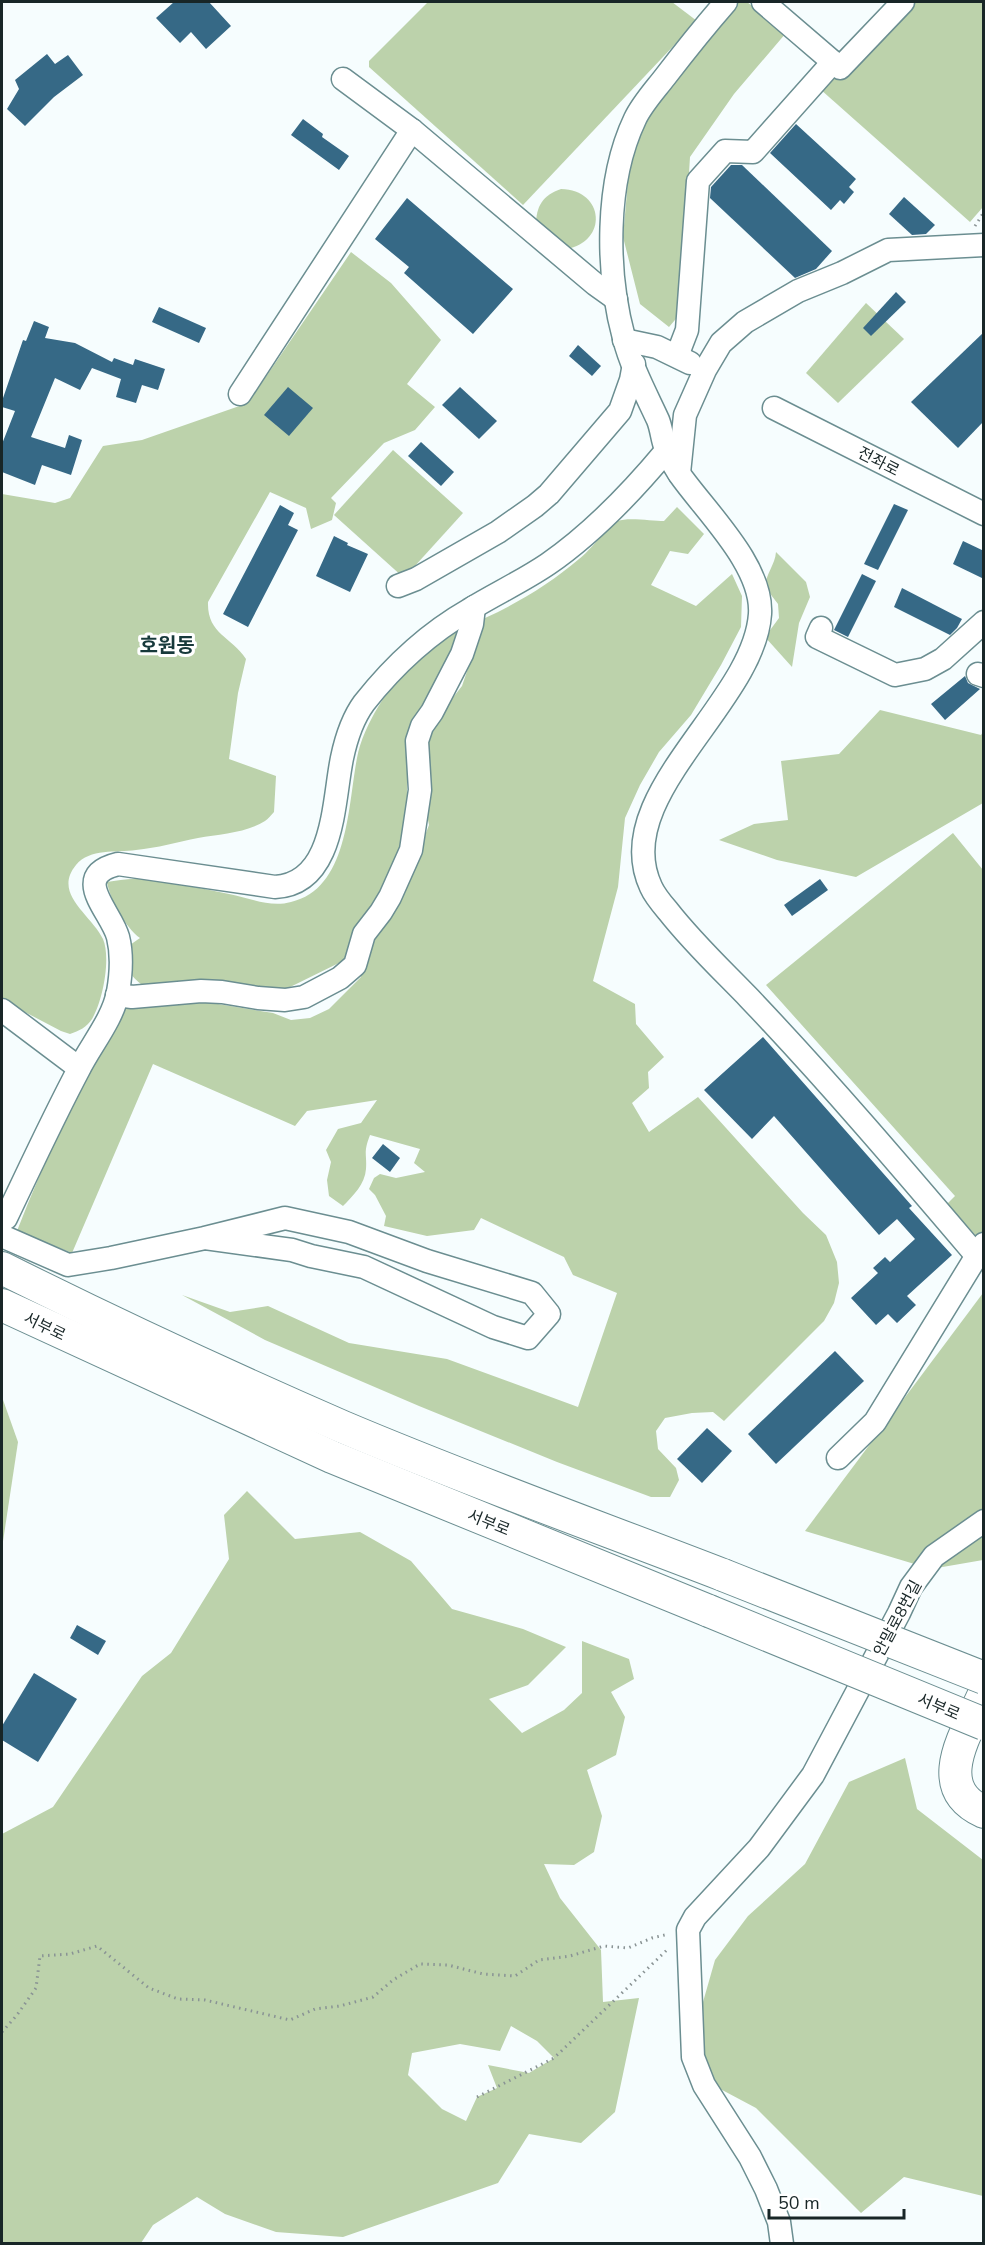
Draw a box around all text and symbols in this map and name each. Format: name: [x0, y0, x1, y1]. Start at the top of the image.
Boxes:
street label: 전좌로: [854, 442, 903, 482]
district label: 호원동: [139, 632, 195, 659]
street label: 서부로: [20, 1307, 69, 1347]
street label: 서부로: [464, 1504, 513, 1542]
street label: 안말로8번길: [869, 1577, 927, 1660]
street label: 서부로: [914, 1688, 963, 1726]
scale bar: [769, 2182, 904, 2220]
text: 50 m: [778, 2191, 820, 2215]

